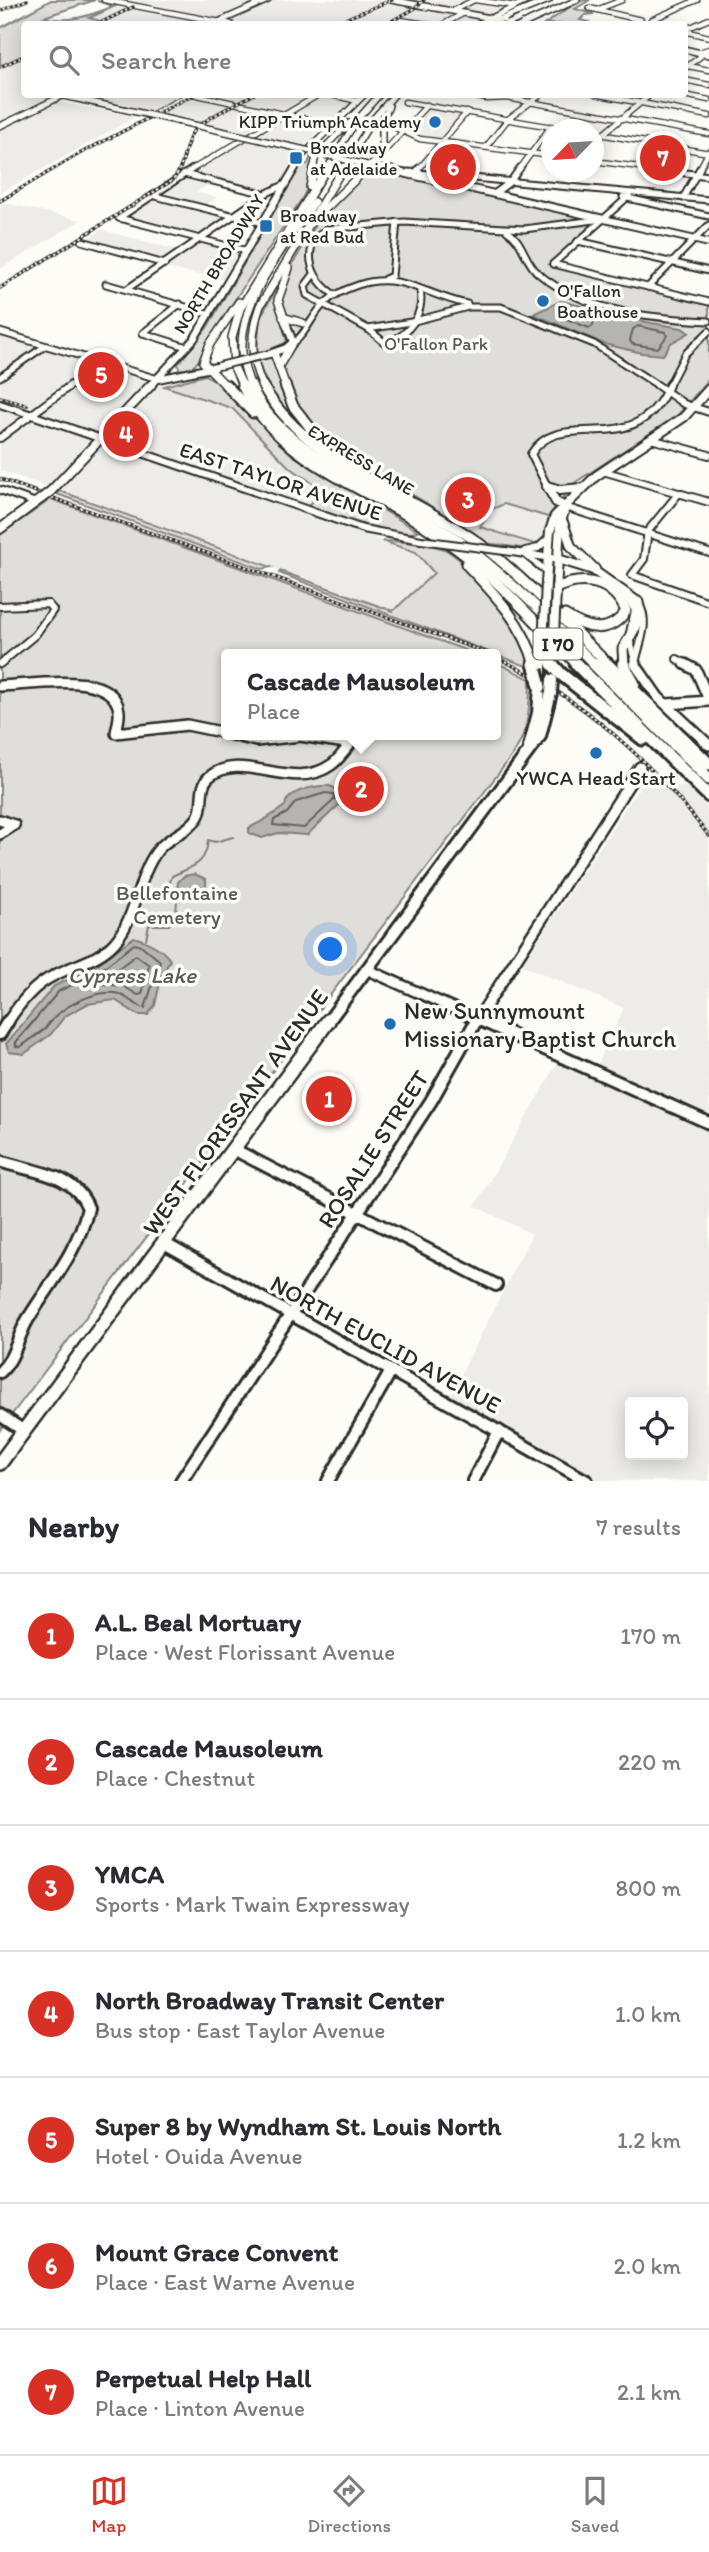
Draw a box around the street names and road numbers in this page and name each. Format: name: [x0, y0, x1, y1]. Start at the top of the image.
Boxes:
street label: NORTH BROADWAY: [169, 190, 270, 338]
street label: EXPRESS LANE: [304, 420, 418, 500]
street label: EAST TAYLOR AVENUE: [177, 436, 386, 526]
road number: I 70: [534, 628, 582, 660]
street label: WEST FLORISSANT AVENUE: [136, 983, 334, 1241]
street label: ROSALIE STREET: [311, 1064, 435, 1233]
street label: NORTH EUCLID AVENUE: [266, 1268, 506, 1420]

